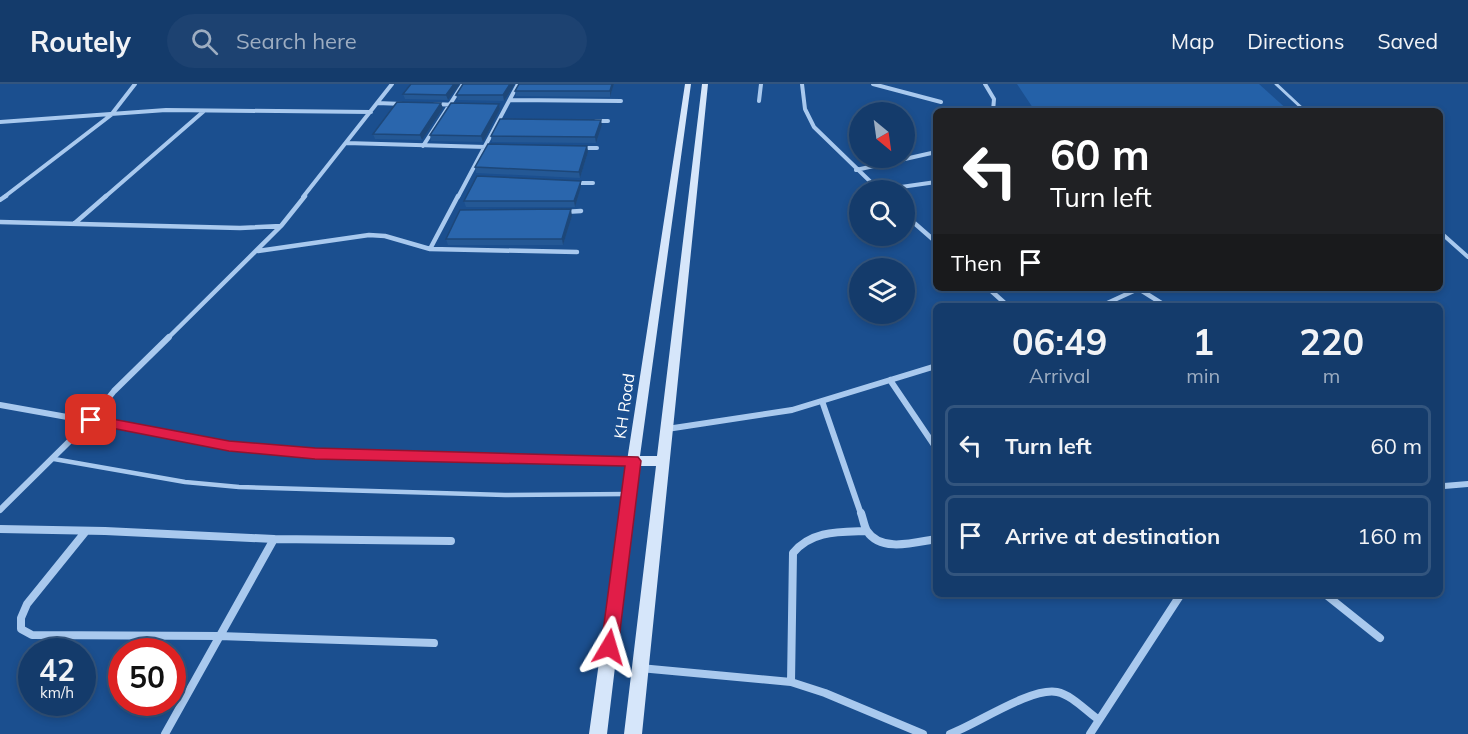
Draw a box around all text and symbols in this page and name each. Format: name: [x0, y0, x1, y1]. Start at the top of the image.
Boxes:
search box: [167, 14, 587, 68]
text: Routely: [30, 24, 131, 59]
icon: search: [188, 25, 221, 58]
text: Search here: [236, 27, 357, 55]
text: Map: [1171, 28, 1214, 54]
text: Directions: [1247, 28, 1344, 54]
text: Saved: [1377, 28, 1438, 54]
north arrow: [849, 102, 915, 168]
map controls: [849, 102, 915, 324]
text: 60 m: [1050, 128, 1150, 181]
icon: left: [951, 132, 1029, 210]
button: search: [849, 180, 915, 246]
text: Turn left: [1050, 180, 1152, 214]
icon: arrive: [1014, 246, 1047, 279]
text: Then: [951, 249, 1002, 277]
button: layers: [849, 258, 915, 324]
text: 06:49: [1012, 319, 1107, 364]
text: 1: [1192, 319, 1214, 364]
text: 220: [1299, 319, 1364, 364]
text: Arrival: [1029, 363, 1090, 388]
text: min: [1186, 363, 1220, 388]
text: m: [1323, 363, 1340, 388]
street label: KH Road: [610, 372, 638, 440]
pin: [65, 394, 116, 445]
icon: arrive: [74, 403, 107, 436]
icon: left: [954, 429, 987, 462]
text: Turn left: [1005, 432, 1092, 460]
text: 60 m: [1371, 432, 1422, 460]
icon: arrive: [954, 519, 987, 552]
text: Arrive at destination: [1005, 522, 1220, 550]
text: 160 m: [1357, 522, 1422, 550]
position arrow: [577, 615, 641, 679]
speed limit sign: 50: [108, 638, 186, 716]
text: 42: [39, 651, 75, 689]
text: km/h: [40, 683, 74, 702]

